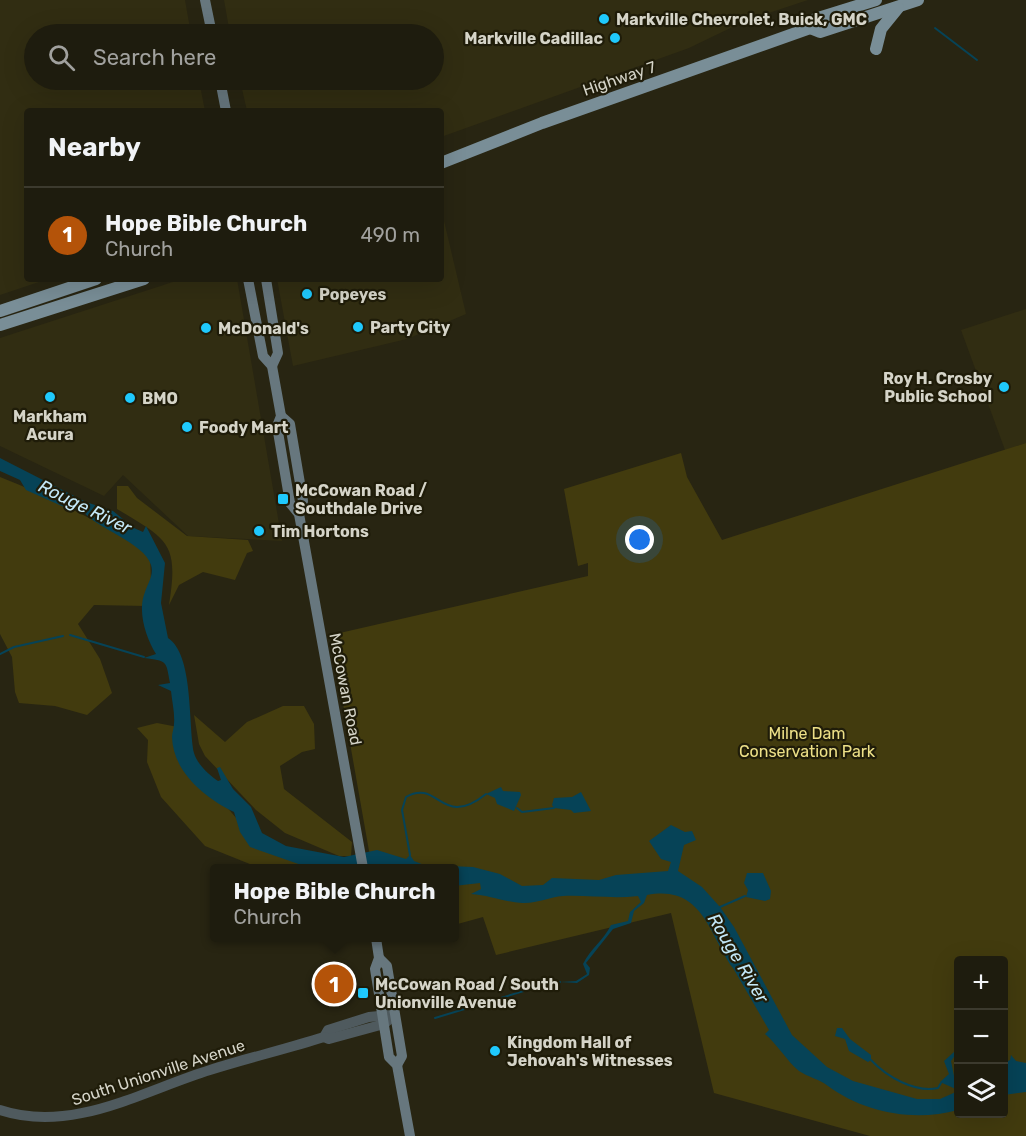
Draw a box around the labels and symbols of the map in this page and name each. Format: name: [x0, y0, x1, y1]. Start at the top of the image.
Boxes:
place label: Markville Chevrolet, Buick, GMC: [616, 10, 867, 29]
marker: Markville Chevrolet, Buick, GMC: [597, 12, 611, 26]
place label: Markville Cadillac: [464, 29, 603, 48]
marker: Markville Cadillac: [608, 31, 622, 45]
street label: Highway 7: [580, 57, 658, 100]
place label: Popeyes: [319, 285, 386, 304]
marker: Popeyes: [300, 287, 314, 301]
place label: Party City: [370, 318, 451, 337]
place label: McDonald's: [218, 319, 309, 338]
marker: Party City: [351, 320, 365, 334]
marker: McDonald's: [199, 321, 213, 335]
place label: Roy H. Crosby Public School: [883, 369, 992, 406]
marker: Roy H. Crosby Public School: [997, 380, 1011, 394]
place label: BMO: [142, 389, 178, 408]
marker: Markham Acura: [43, 390, 57, 404]
marker: BMO: [123, 391, 137, 405]
place label: Markham Acura: [13, 407, 87, 444]
place label: Foody Mart: [199, 418, 289, 437]
marker: Foody Mart: [180, 420, 194, 434]
water label: Rouge River: [35, 475, 136, 539]
place label: McCowan Road / Southdale Drive: [295, 481, 427, 518]
marker: McCowan Road / Southdale Drive: [276, 492, 290, 506]
place label: Tim Hortons: [271, 522, 369, 541]
marker: Tim Hortons: [252, 524, 266, 538]
your location: [625, 525, 654, 554]
street label: McCowan Road: [325, 631, 366, 747]
park label: Milne Dam Conservation Park: [739, 724, 876, 761]
water label: Rouge River: [703, 909, 774, 1008]
pin: 1: [314, 962, 354, 1006]
place label: McCowan Road / South Unionville Avenue: [375, 975, 559, 1012]
marker: McCowan Road / South Unionville Avenue: [356, 986, 370, 1000]
place label: Kingdom Hall of Jehovah's Witnesses: [507, 1033, 673, 1070]
street label: South Unionville Avenue: [69, 1035, 247, 1109]
marker: Kingdom Hall of Jehovah's Witnesses: [488, 1044, 502, 1058]

